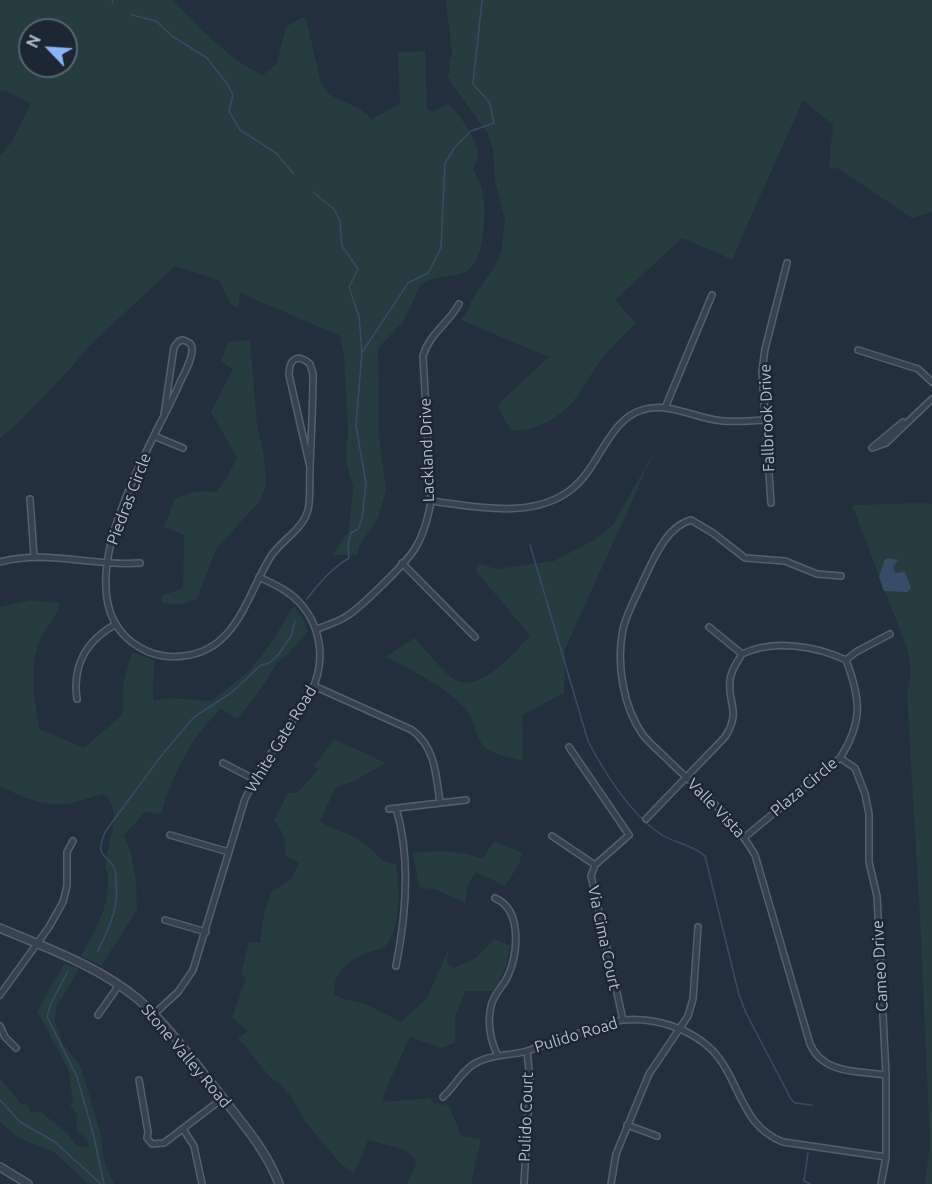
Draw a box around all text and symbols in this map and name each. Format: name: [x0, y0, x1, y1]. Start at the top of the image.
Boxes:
north arrow: [18, 18, 78, 78]
text: N: [23, 32, 44, 50]
street label: Fallbrook Drive: [756, 364, 778, 472]
street label: Lackland Drive: [416, 398, 438, 502]
street label: Piedras Circle: [103, 450, 155, 548]
street label: White Gate Road: [242, 682, 320, 796]
street label: Plaza Circle: [767, 753, 841, 821]
street label: Valle Vista: [683, 774, 749, 842]
street label: Via Cima Court: [584, 884, 624, 992]
street label: Cameo Drive: [868, 920, 892, 1012]
street label: Stone Valley Road: [137, 1000, 235, 1112]
street label: Pulido Road: [532, 1013, 620, 1057]
street label: Pulido Court: [515, 1072, 537, 1162]

